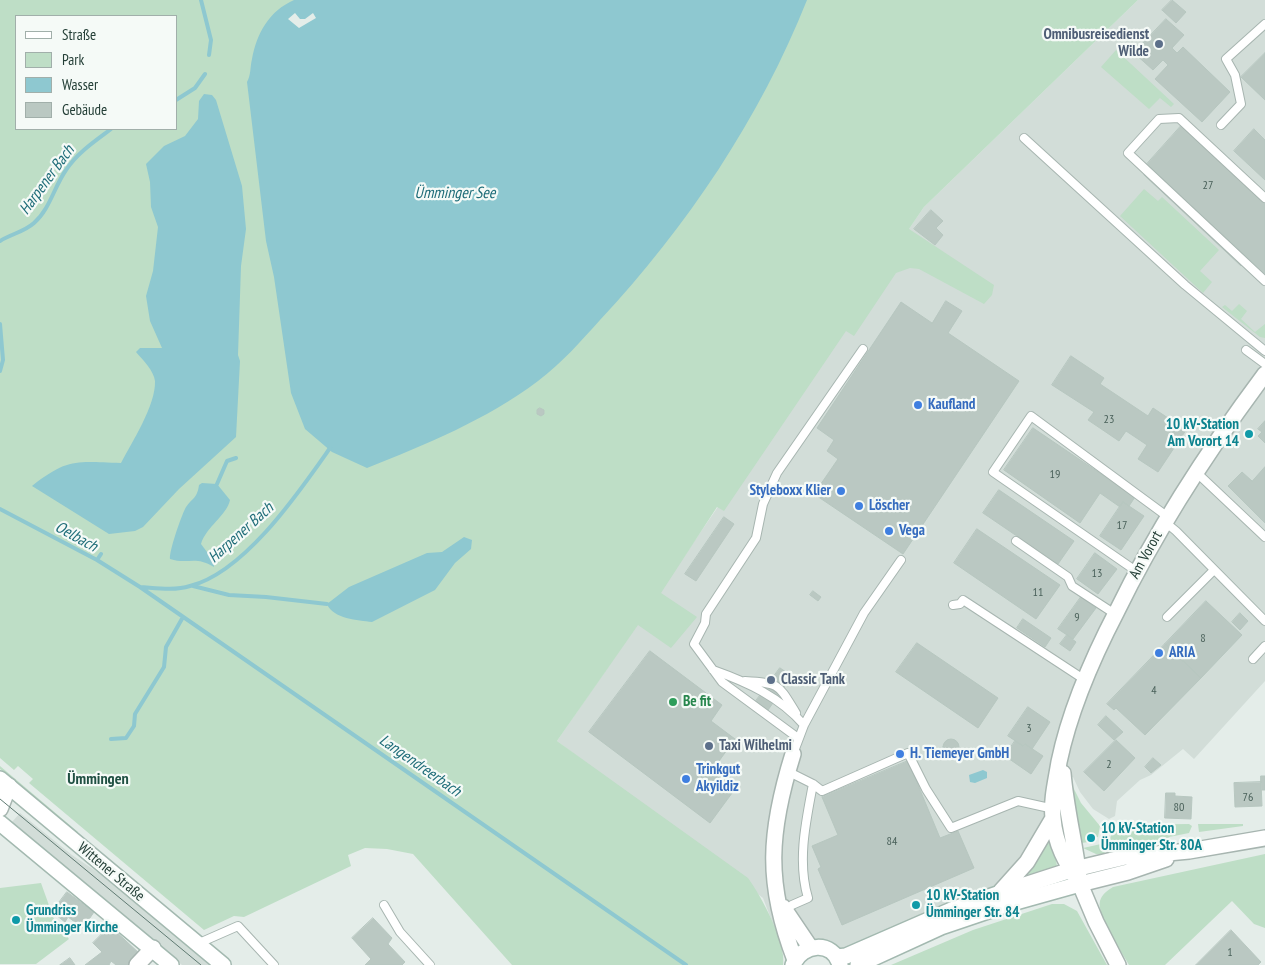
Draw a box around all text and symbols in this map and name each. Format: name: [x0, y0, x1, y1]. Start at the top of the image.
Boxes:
legend: [15, 15, 178, 130]
text: Straße: [62, 25, 96, 44]
place label: Omnibusreisedienst Wilde: [1043, 26, 1149, 61]
marker: Omnibusreisedienst Wilde: [1153, 38, 1165, 50]
text: Park: [62, 50, 84, 69]
text: Wasser: [62, 75, 98, 94]
text: Gebäude: [62, 100, 107, 119]
water label: Harpener Bach: [15, 142, 79, 218]
house number: 27: [1203, 179, 1213, 193]
water label: Ümminger See: [415, 183, 495, 203]
place label: Kaufland: [928, 396, 975, 414]
marker: Kaufland: [912, 399, 924, 411]
house number: 23: [1104, 413, 1114, 427]
place label: 10 kV-Station Am Vorort 14: [1166, 416, 1239, 451]
marker: 10 kV-Station Am Vorort 14: [1243, 428, 1255, 440]
house number: 19: [1050, 468, 1060, 482]
place label: Styleboxx Klier: [749, 482, 831, 500]
marker: Styleboxx Klier: [835, 485, 847, 497]
place label: Löscher: [869, 497, 910, 515]
water label: Harpener Bach: [204, 499, 278, 567]
marker: Löscher: [853, 500, 865, 512]
water label: Oelbach: [52, 518, 100, 556]
house number: 17: [1117, 519, 1127, 533]
place label: Vega: [899, 522, 925, 540]
marker: Vega: [883, 525, 895, 537]
street label: Am Vorort: [1126, 528, 1166, 582]
house number: 13: [1092, 567, 1102, 581]
house number: 11: [1033, 586, 1043, 600]
house number: 9: [1074, 611, 1080, 625]
house number: 8: [1200, 632, 1206, 646]
place label: ARIA: [1169, 644, 1195, 662]
marker: ARIA: [1153, 647, 1165, 659]
place label: Classic Tank: [781, 671, 845, 689]
marker: Classic Tank: [765, 674, 777, 686]
house number: 4: [1151, 684, 1157, 698]
place label: Be fit: [683, 693, 711, 711]
marker: Be fit: [667, 696, 679, 708]
house number: 3: [1026, 722, 1032, 736]
water label: Langendreerbach: [375, 731, 465, 801]
place label: Taxi Wilhelmi: [719, 737, 792, 755]
marker: Taxi Wilhelmi: [703, 740, 715, 752]
place label: H. Tiemeyer GmbH: [910, 745, 1009, 763]
marker: H. Tiemeyer GmbH: [894, 748, 906, 760]
house number: 2: [1106, 758, 1112, 772]
place label: Trinkgut Akyildiz: [696, 761, 740, 796]
district label: Ümmingen: [67, 769, 129, 789]
marker: Trinkgut Akyildiz: [680, 773, 692, 785]
house number: 76: [1243, 791, 1253, 805]
house number: 80: [1174, 801, 1184, 815]
place label: 10 kV-Station Ümminger Str. 80A: [1101, 820, 1202, 855]
marker: 10 kV-Station Ümminger Str. 80A: [1085, 832, 1097, 844]
house number: 84: [887, 835, 897, 849]
street label: Wittener Straße: [74, 839, 148, 905]
place label: 10 kV-Station Ümminger Str. 84: [926, 887, 1019, 922]
marker: 10 kV-Station Ümminger Str. 84: [910, 899, 922, 911]
place label: Grundriss Ümminger Kirche: [26, 902, 118, 937]
marker: Grundriss Ümminger Kirche: [10, 914, 22, 926]
house number: 1: [1227, 946, 1233, 960]

